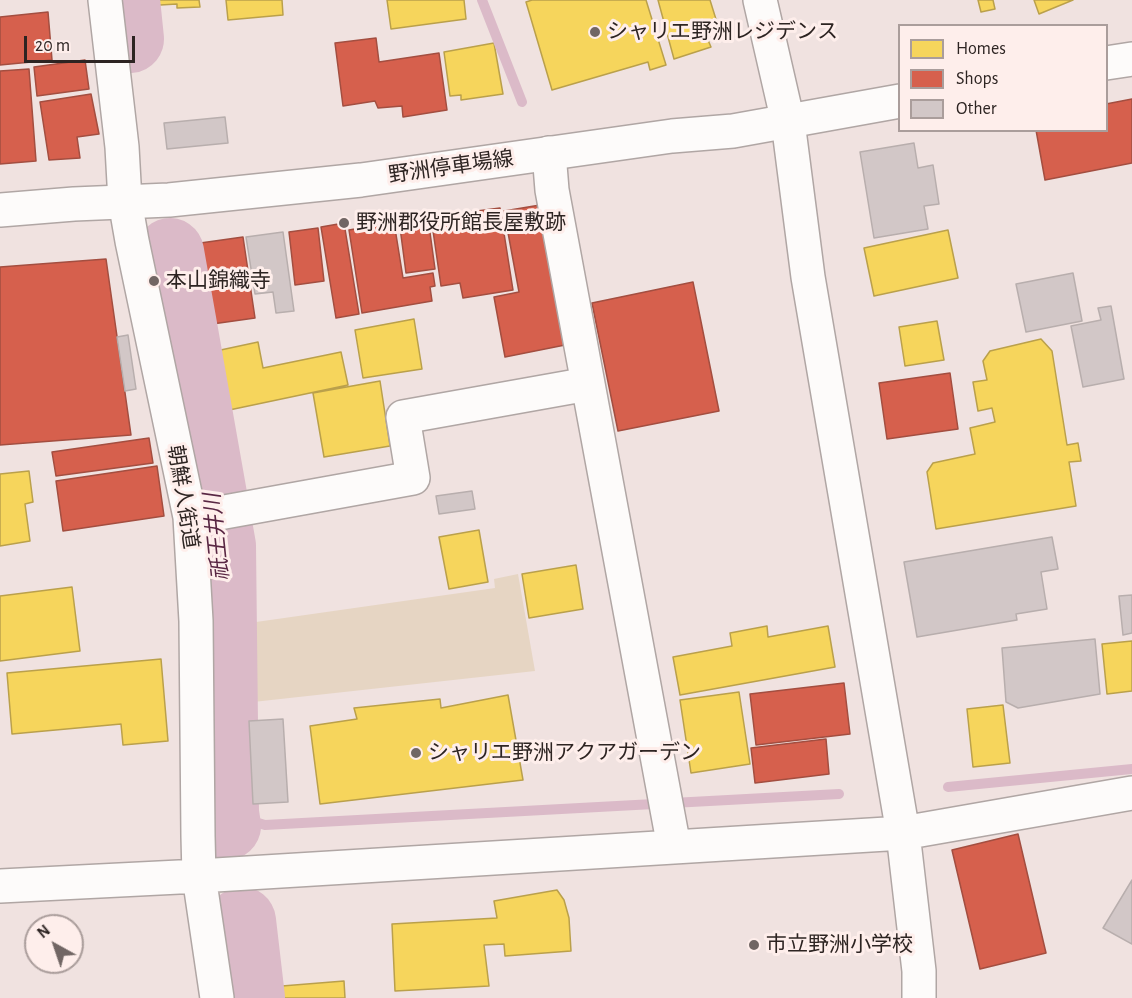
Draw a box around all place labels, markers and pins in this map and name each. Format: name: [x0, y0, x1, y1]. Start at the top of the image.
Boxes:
place label: シャリエ野洲レジデンス: [607, 19, 838, 45]
marker: シャリエ野洲レジデンス: [588, 25, 602, 39]
place label: 野洲郡役所館長屋敷跡: [356, 210, 566, 236]
marker: 野洲郡役所館長屋敷跡: [337, 216, 351, 230]
place label: 本山錦織寺: [166, 268, 271, 294]
marker: 本山錦織寺: [147, 274, 161, 288]
place label: シャリエ野洲アクアガーデン: [428, 740, 701, 766]
marker: シャリエ野洲アクアガーデン: [409, 746, 423, 760]
place label: 市立野洲小学校: [766, 932, 913, 958]
marker: 市立野洲小学校: [747, 938, 761, 952]

